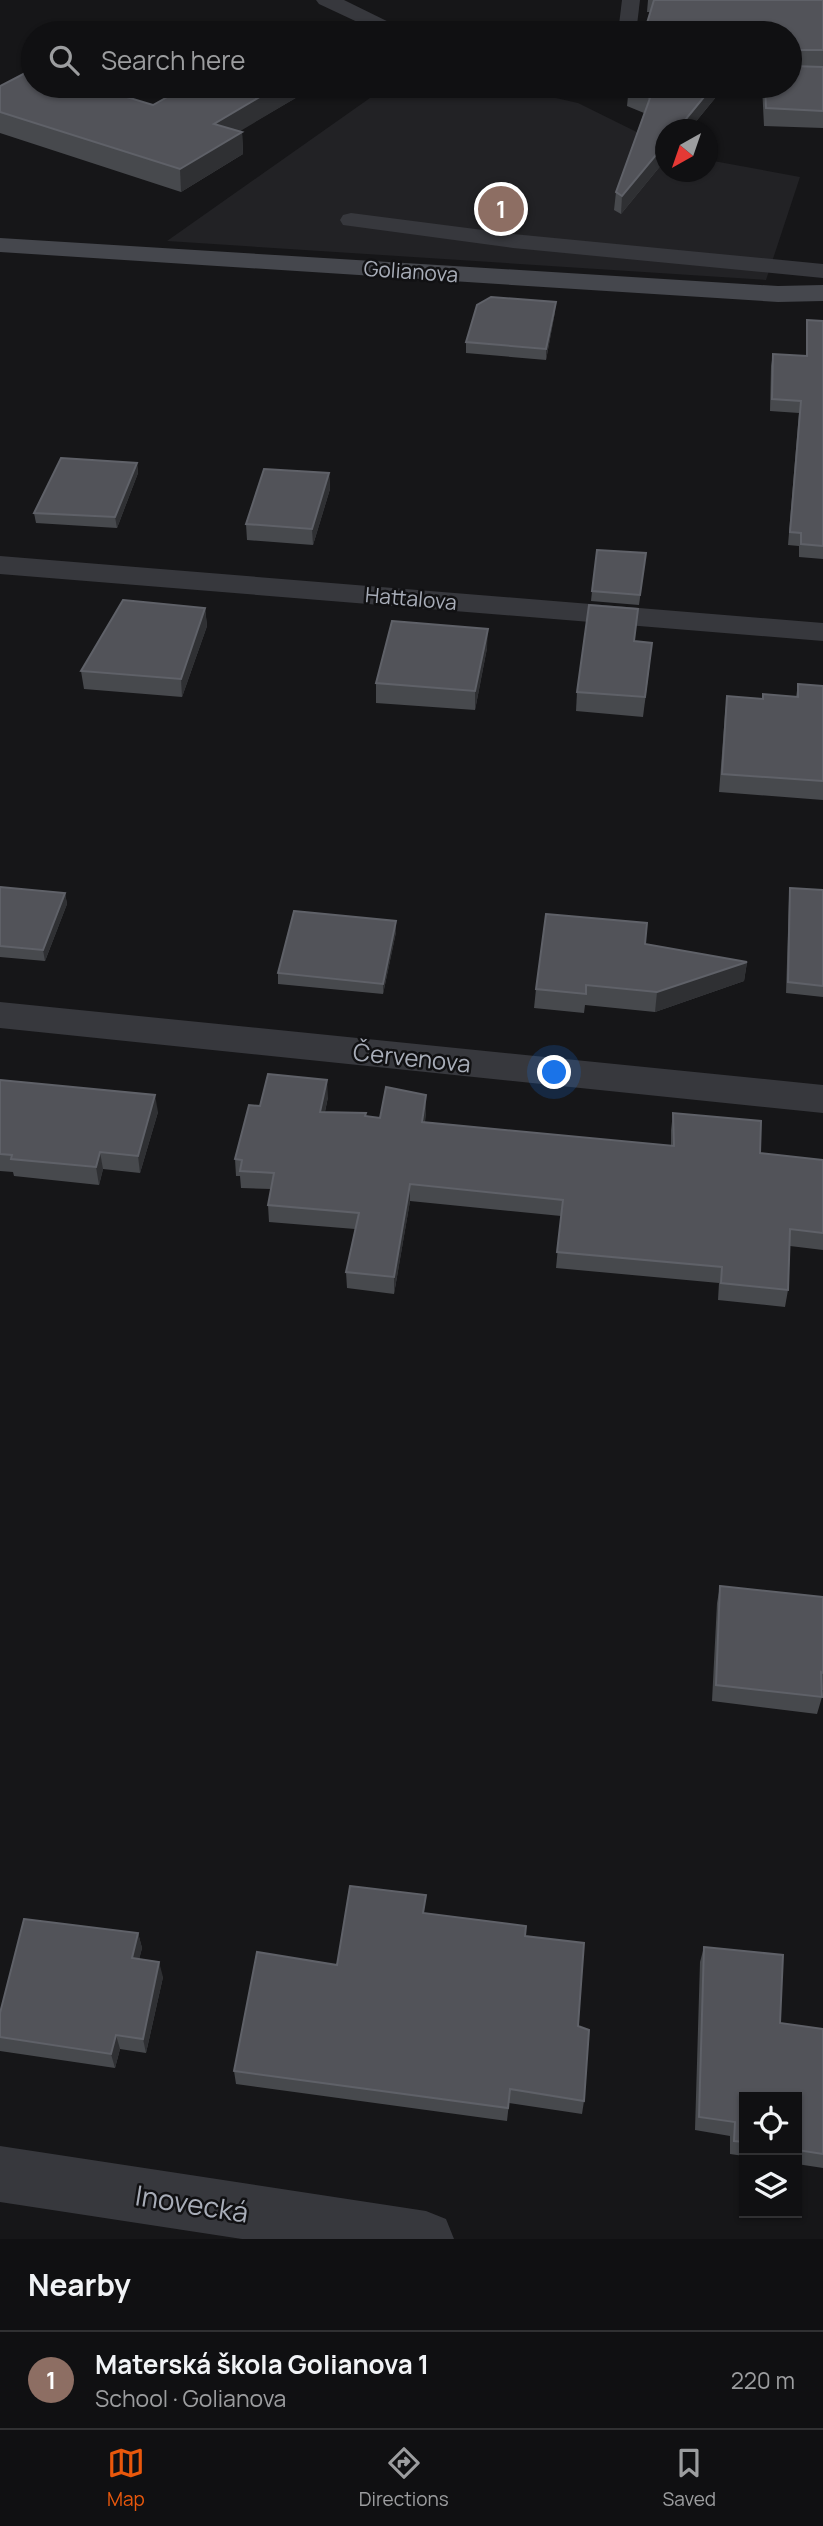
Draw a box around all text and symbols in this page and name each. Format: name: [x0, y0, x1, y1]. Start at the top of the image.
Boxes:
search box: [21, 21, 802, 98]
icon: search: [45, 41, 83, 79]
text: Search here: [101, 42, 246, 78]
north arrow: [655, 119, 718, 182]
pin: 1: [478, 183, 524, 235]
street label: Golianova: [363, 254, 459, 288]
street label: Hattalova: [364, 580, 458, 616]
street label: Červenova: [352, 1034, 472, 1080]
your location: [537, 1055, 571, 1089]
map controls: [739, 2092, 802, 2218]
button: locate: [739, 2092, 802, 2155]
button: layers: [739, 2155, 802, 2218]
street label: Inovecká: [133, 2175, 251, 2231]
text: Nearby: [28, 2264, 131, 2305]
text: Materská škola Golianova 1: [95, 2346, 429, 2382]
text: 1: [46, 2364, 56, 2396]
text: 220 m: [731, 2364, 795, 2396]
text: School · Golianova: [95, 2382, 286, 2414]
tab: Map: [107, 2444, 145, 2512]
tab: Directions: [359, 2444, 449, 2512]
tab: Saved: [663, 2444, 716, 2512]

